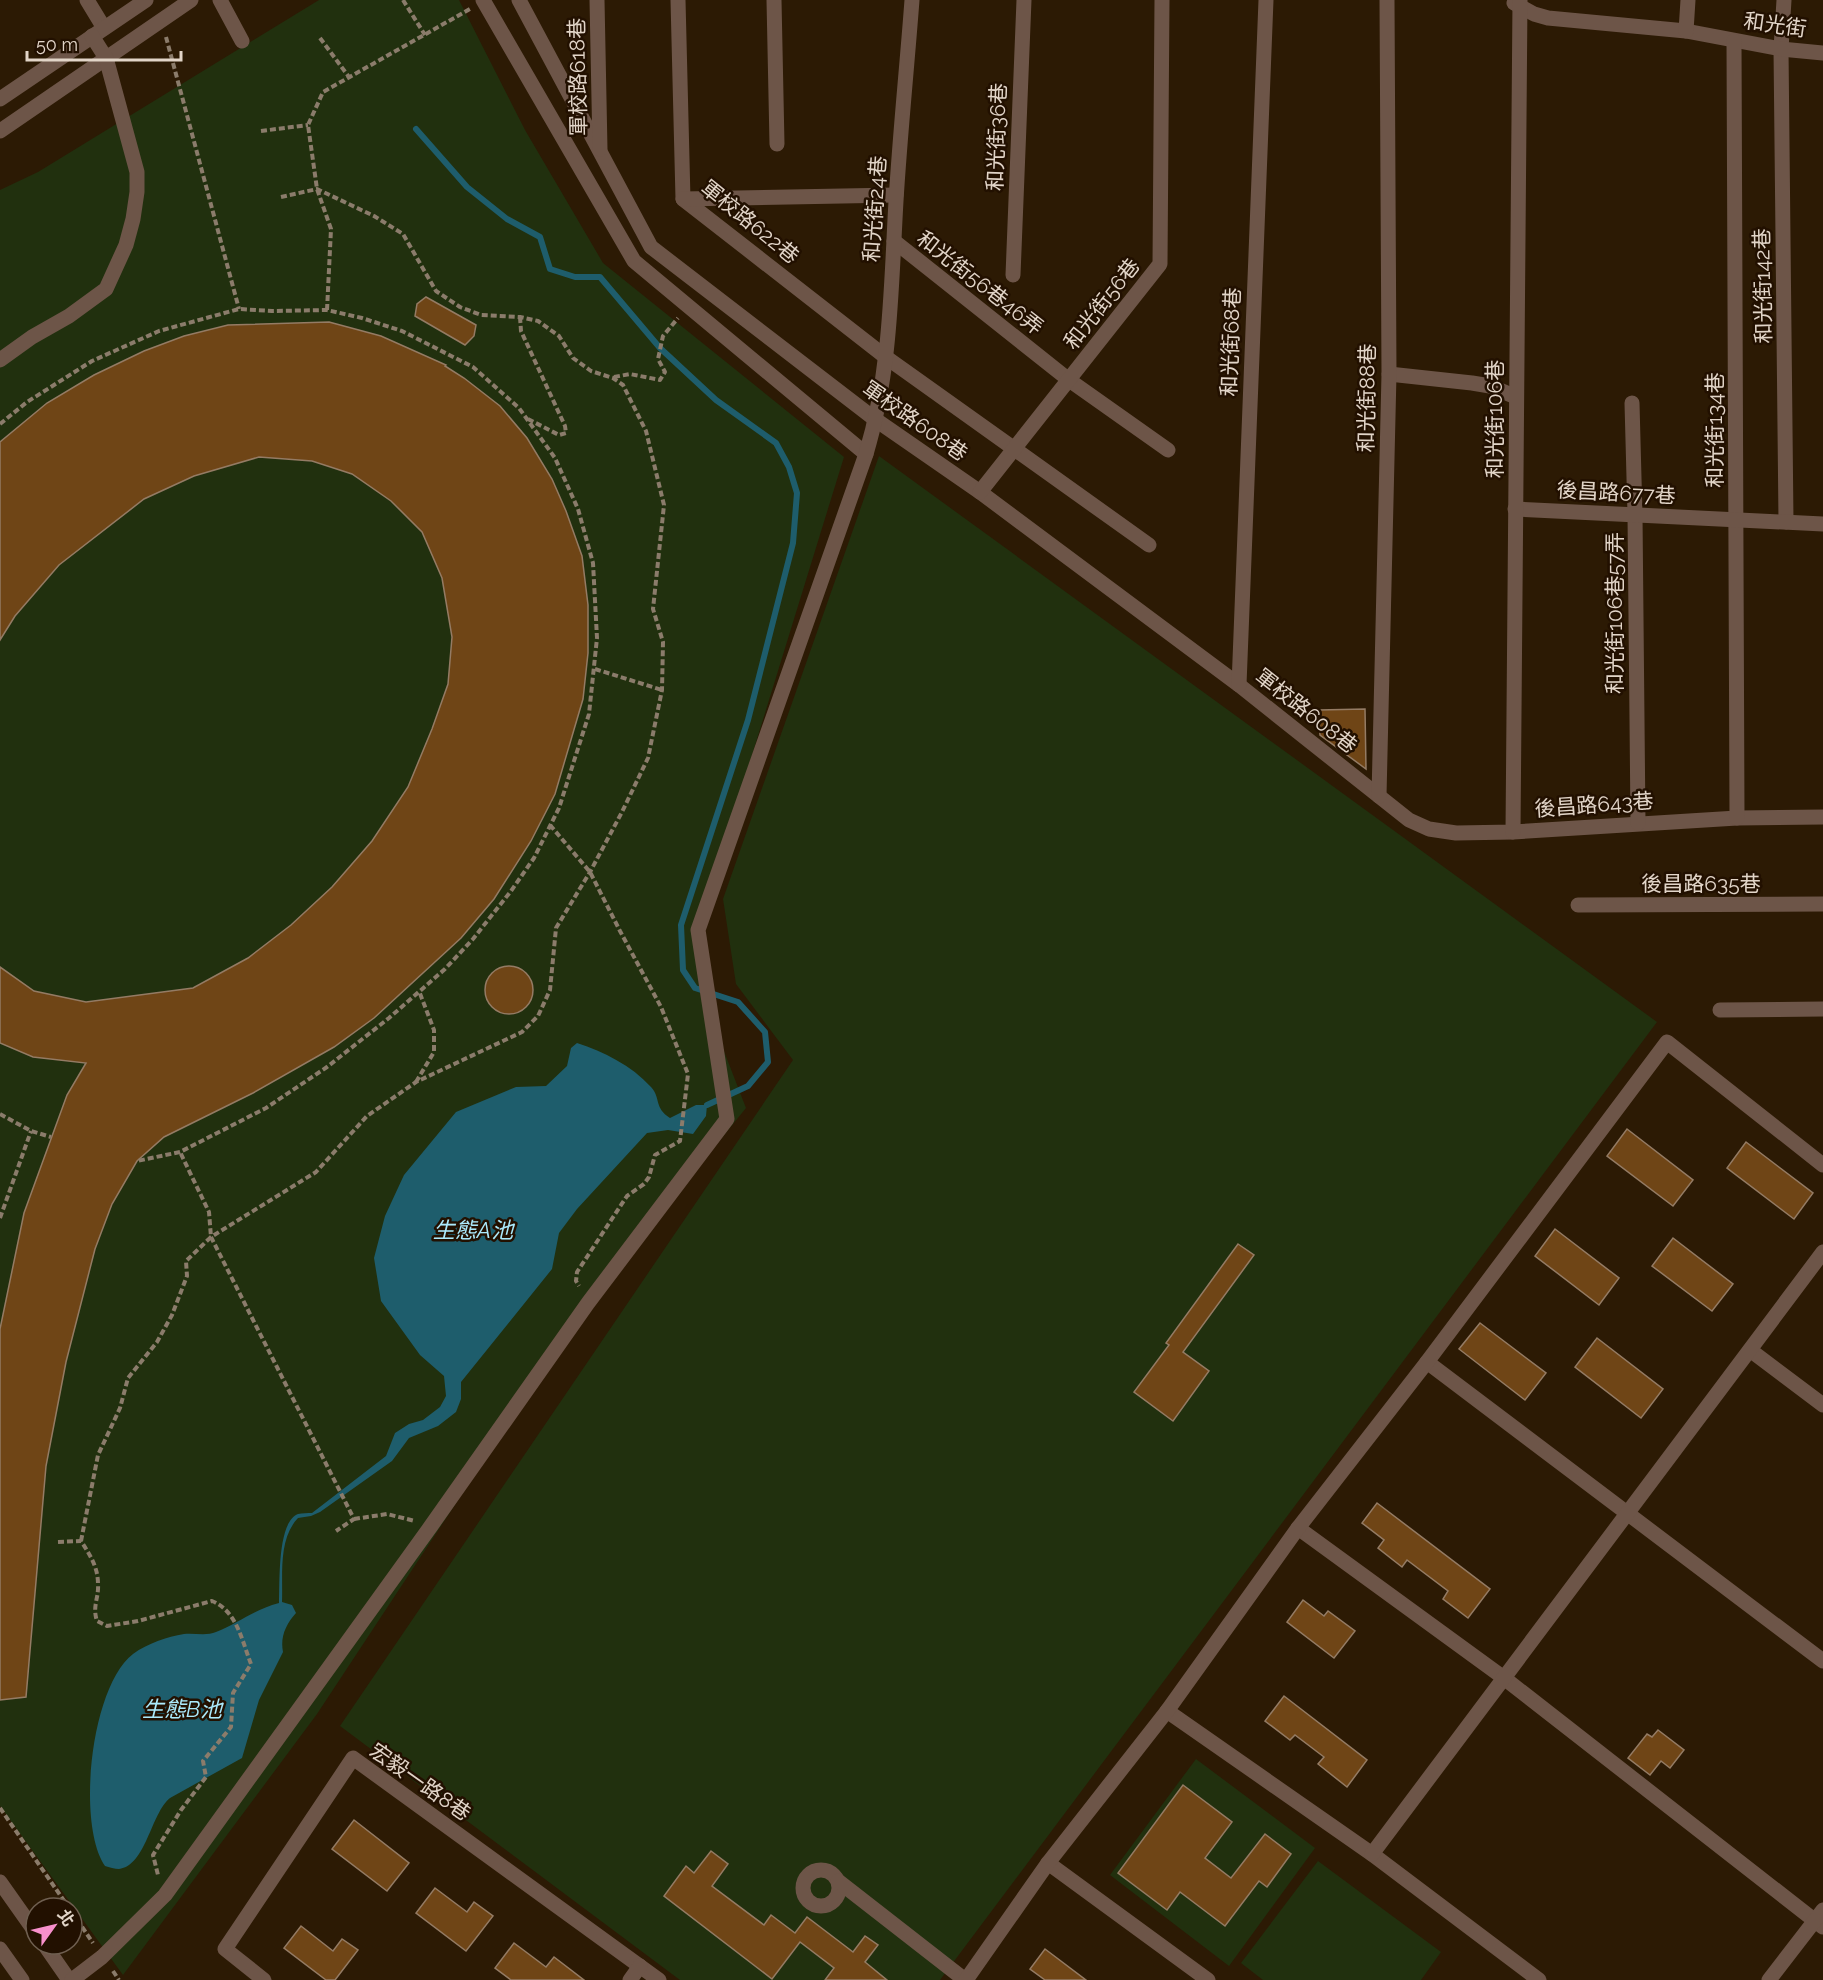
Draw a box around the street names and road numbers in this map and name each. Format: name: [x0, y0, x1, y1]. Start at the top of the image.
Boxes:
street label: 和光街: [1742, 8, 1808, 41]
street label: 軍校路618巷: [564, 18, 591, 136]
street label: 和光街36巷: [982, 83, 1011, 191]
street label: 和光街24巷: [858, 155, 891, 263]
street label: 軍校路622巷: [696, 175, 804, 269]
street label: 和光街56巷46弄: [912, 226, 1048, 340]
street label: 和光街142巷: [1749, 228, 1776, 344]
street label: 和光街56巷: [1058, 253, 1145, 354]
street label: 和光街68巷: [1216, 287, 1245, 397]
street label: 和光街88巷: [1353, 343, 1380, 453]
street label: 和光街106巷: [1482, 360, 1507, 478]
street label: 和光街134巷: [1702, 372, 1727, 488]
street label: 軍校路608巷: [858, 375, 972, 466]
street label: 後昌路677巷: [1556, 477, 1676, 508]
street label: 和光街106巷57弄: [1602, 532, 1627, 694]
street label: 軍校路608巷: [1251, 663, 1362, 758]
street label: 後昌路643巷: [1534, 788, 1654, 821]
street label: 後昌路635巷: [1641, 871, 1761, 896]
street label: 宏毅一路8巷: [365, 1738, 476, 1826]

